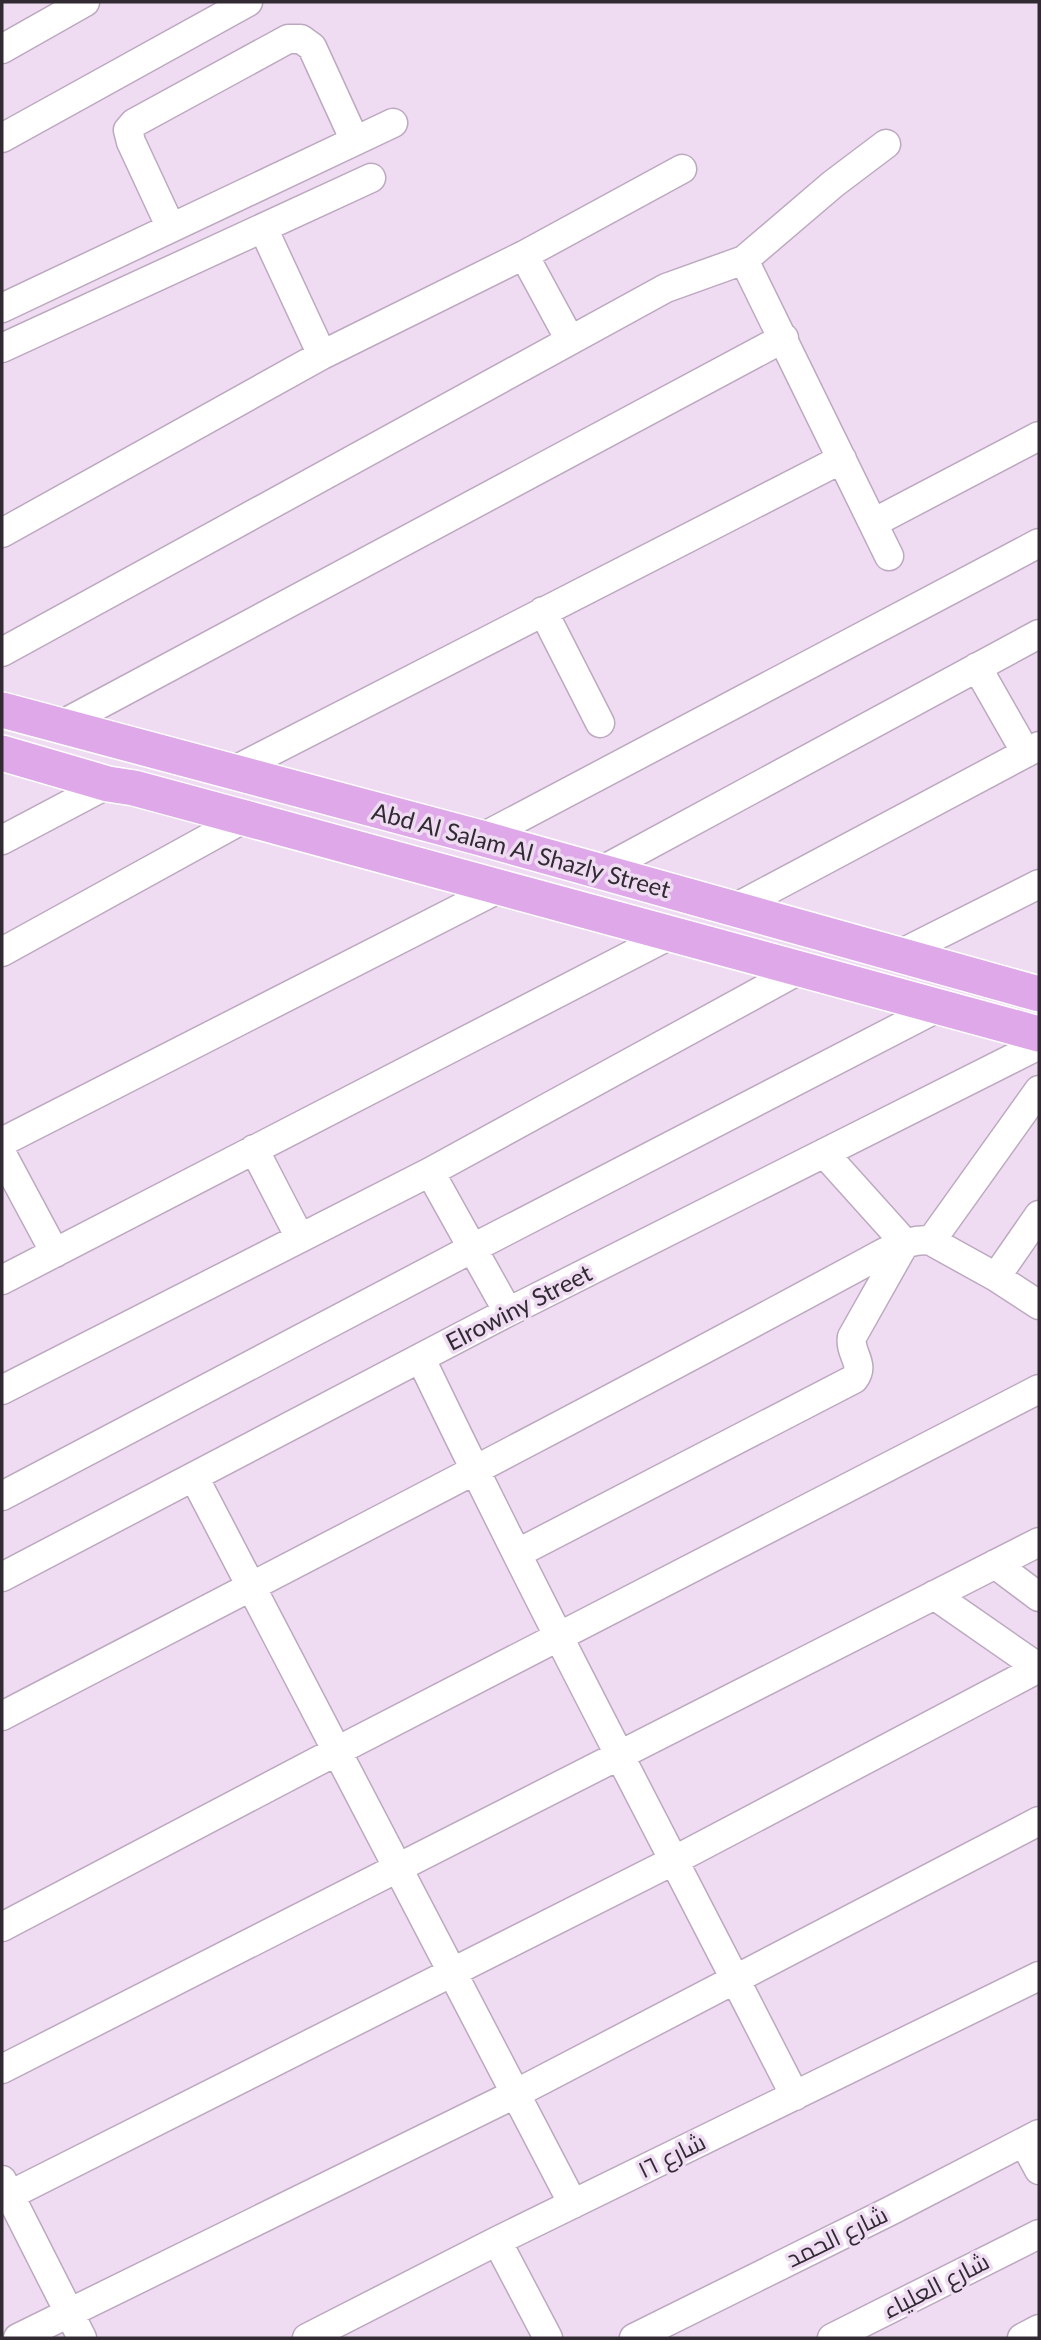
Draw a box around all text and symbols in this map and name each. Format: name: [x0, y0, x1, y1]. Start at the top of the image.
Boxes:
street label: Abd Al Salam Al Shazly Street: [369, 796, 674, 903]
street label: Elrowiny Street: [440, 1257, 596, 1356]
street label: شارع ١٦: [633, 2126, 711, 2186]
street label: شارع الحمد: [781, 2199, 893, 2275]
street label: شارع العلياء: [877, 2246, 995, 2326]

